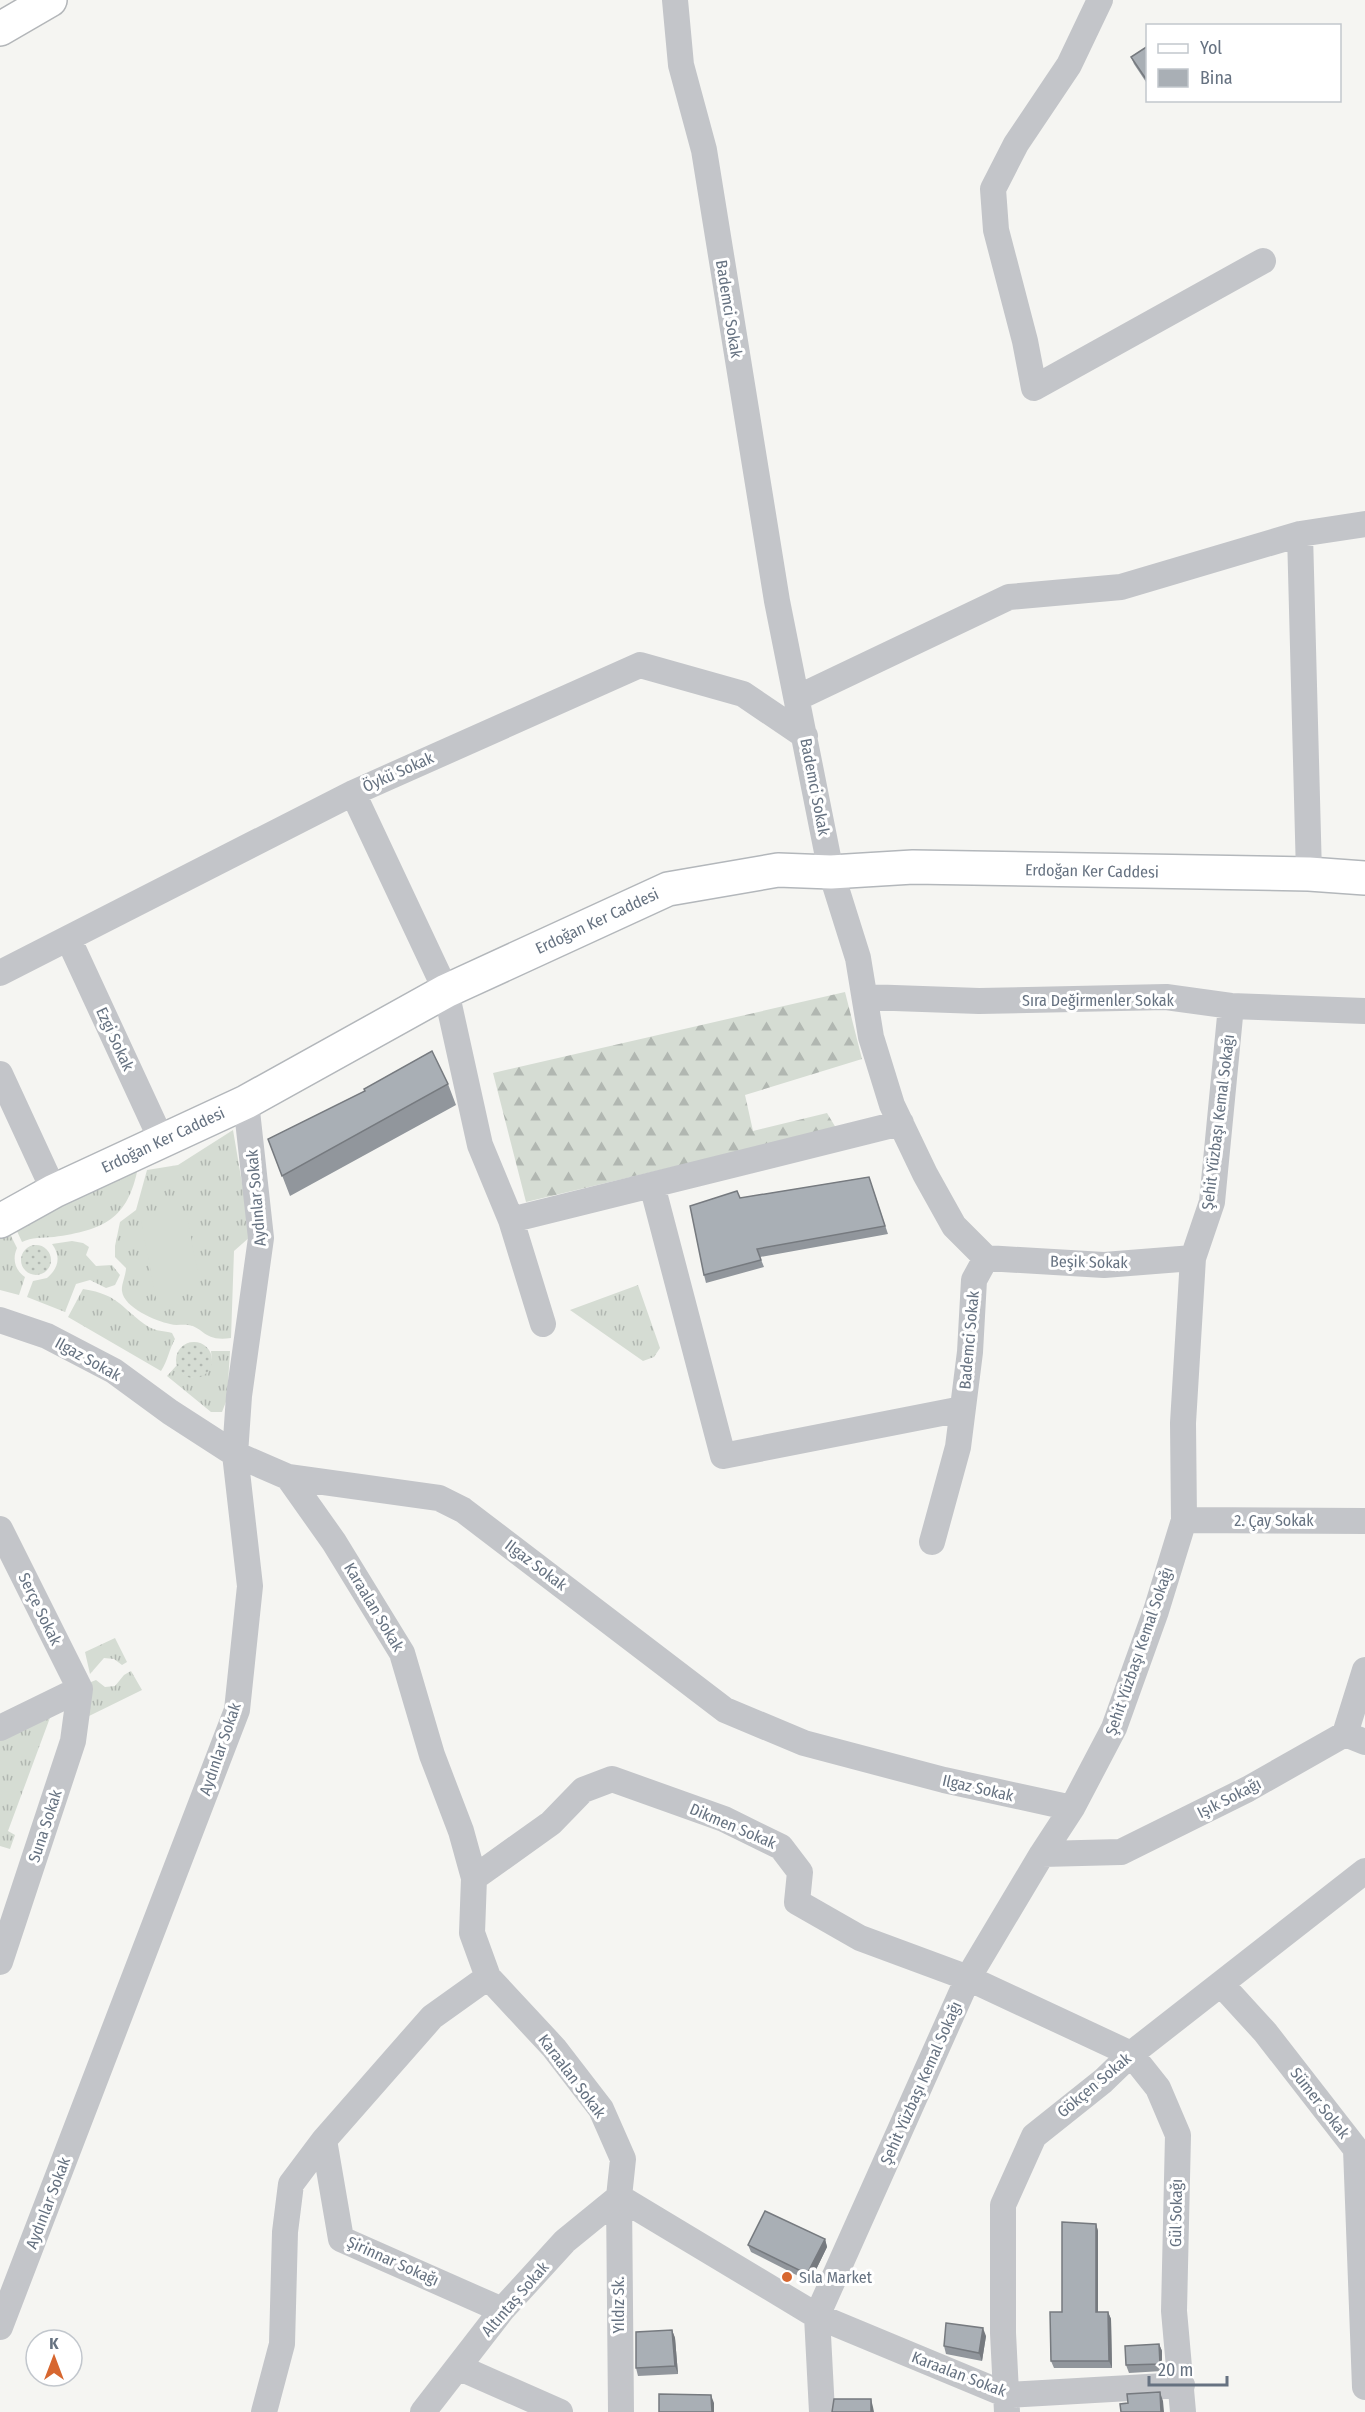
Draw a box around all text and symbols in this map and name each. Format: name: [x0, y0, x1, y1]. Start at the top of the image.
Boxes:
legend: [1146, 24, 1341, 102]
text: Yol: [1200, 37, 1222, 59]
text: Bina: [1200, 67, 1233, 89]
street label: Bademci Sokak: [712, 259, 746, 360]
street label: Bademci Sokak: [796, 737, 834, 838]
street label: Öykü Sokak: [360, 748, 437, 796]
street label: Erdoğan Ker Caddesi: [1025, 860, 1159, 882]
street label: Erdoğan Ker Caddesi: [532, 884, 662, 958]
street label: Sıra Değirmenler Sokak: [1022, 991, 1174, 1010]
street label: Ezgi Sokak: [92, 1004, 138, 1074]
street label: Şehit Yüzbaşı Kemal Sokağı: [1198, 1033, 1238, 1211]
street label: Erdoğan Ker Caddesi: [98, 1103, 228, 1177]
street label: Aydınlar Sokak: [242, 1148, 270, 1247]
street label: Beşik Sokak: [1050, 1252, 1128, 1272]
street label: Bademci Sokak: [955, 1289, 983, 1390]
street label: Ilgaz Sokak: [52, 1333, 125, 1385]
street label: 2. Çay Sokak: [1234, 1511, 1314, 1531]
street label: Ilgaz Sokak: [501, 1536, 571, 1595]
street label: Karaalan Sokak: [340, 1559, 408, 1655]
street label: Şehit Yüzbaşı Kemal Sokağı: [1101, 1564, 1177, 1738]
street label: Serçe Sokak: [14, 1570, 66, 1649]
street label: Aydınlar Sokak: [195, 1700, 245, 1798]
street label: Ilgaz Sokak: [941, 1771, 1016, 1806]
street label: Işık Sokağı: [1194, 1774, 1264, 1822]
street label: Suna Sokak: [24, 1787, 66, 1865]
street label: Dikmen Sokak: [687, 1799, 780, 1853]
street label: Şehit Yüzbaşı Kemal Sokağı: [876, 1998, 966, 2168]
street label: Karaalan Sokak: [534, 2030, 610, 2122]
street label: Gökçen Sokak: [1053, 2048, 1135, 2121]
street label: Sümer Sokak: [1286, 2064, 1354, 2143]
street label: Aydınlar Sokak: [22, 2154, 74, 2252]
street label: Gül Sokağı: [1166, 2179, 1186, 2247]
street label: Şirinnar Sokağı: [344, 2232, 442, 2290]
street label: Altıntaş Sokak: [477, 2257, 553, 2340]
place label: Sıla Market: [799, 2268, 873, 2287]
marker: Sıla Market: [780, 2270, 794, 2284]
street label: Yıldız Sk.: [609, 2277, 628, 2333]
north arrow: [24, 2328, 84, 2388]
text: K: [49, 2334, 59, 2353]
street label: Karaalan Sokak: [909, 2347, 1009, 2401]
scale bar: [1149, 2349, 1227, 2387]
text: 20 m: [1158, 2359, 1193, 2381]

